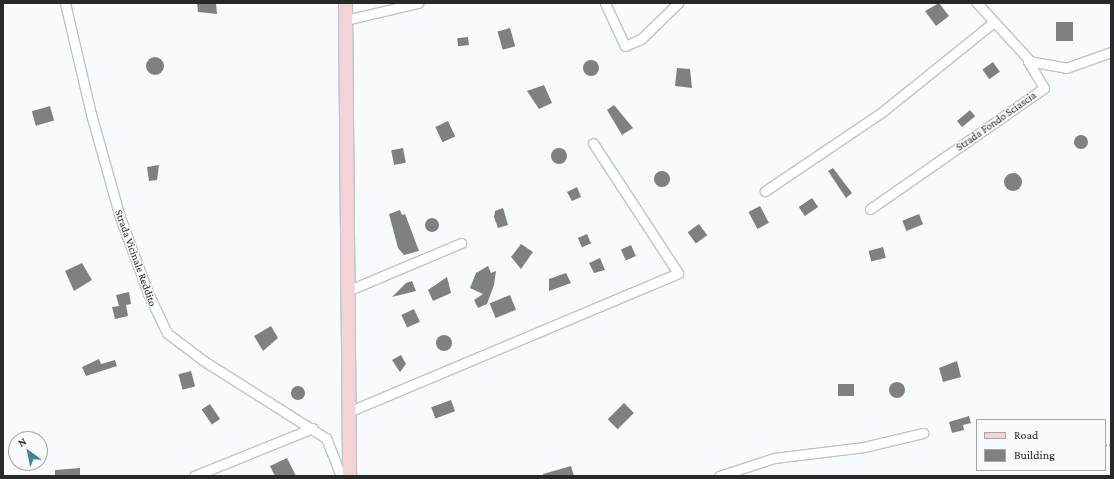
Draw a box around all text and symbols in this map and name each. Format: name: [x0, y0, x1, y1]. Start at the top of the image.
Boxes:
street label: Strada Fondo Sciascia: [953, 88, 1039, 154]
street label: Strada Vicinale Reddito: [112, 208, 160, 308]
legend: [976, 419, 1106, 471]
text: Road: [1014, 428, 1038, 442]
north arrow: [8, 431, 48, 471]
text: N: [16, 435, 28, 449]
text: Building: [1014, 448, 1055, 462]

